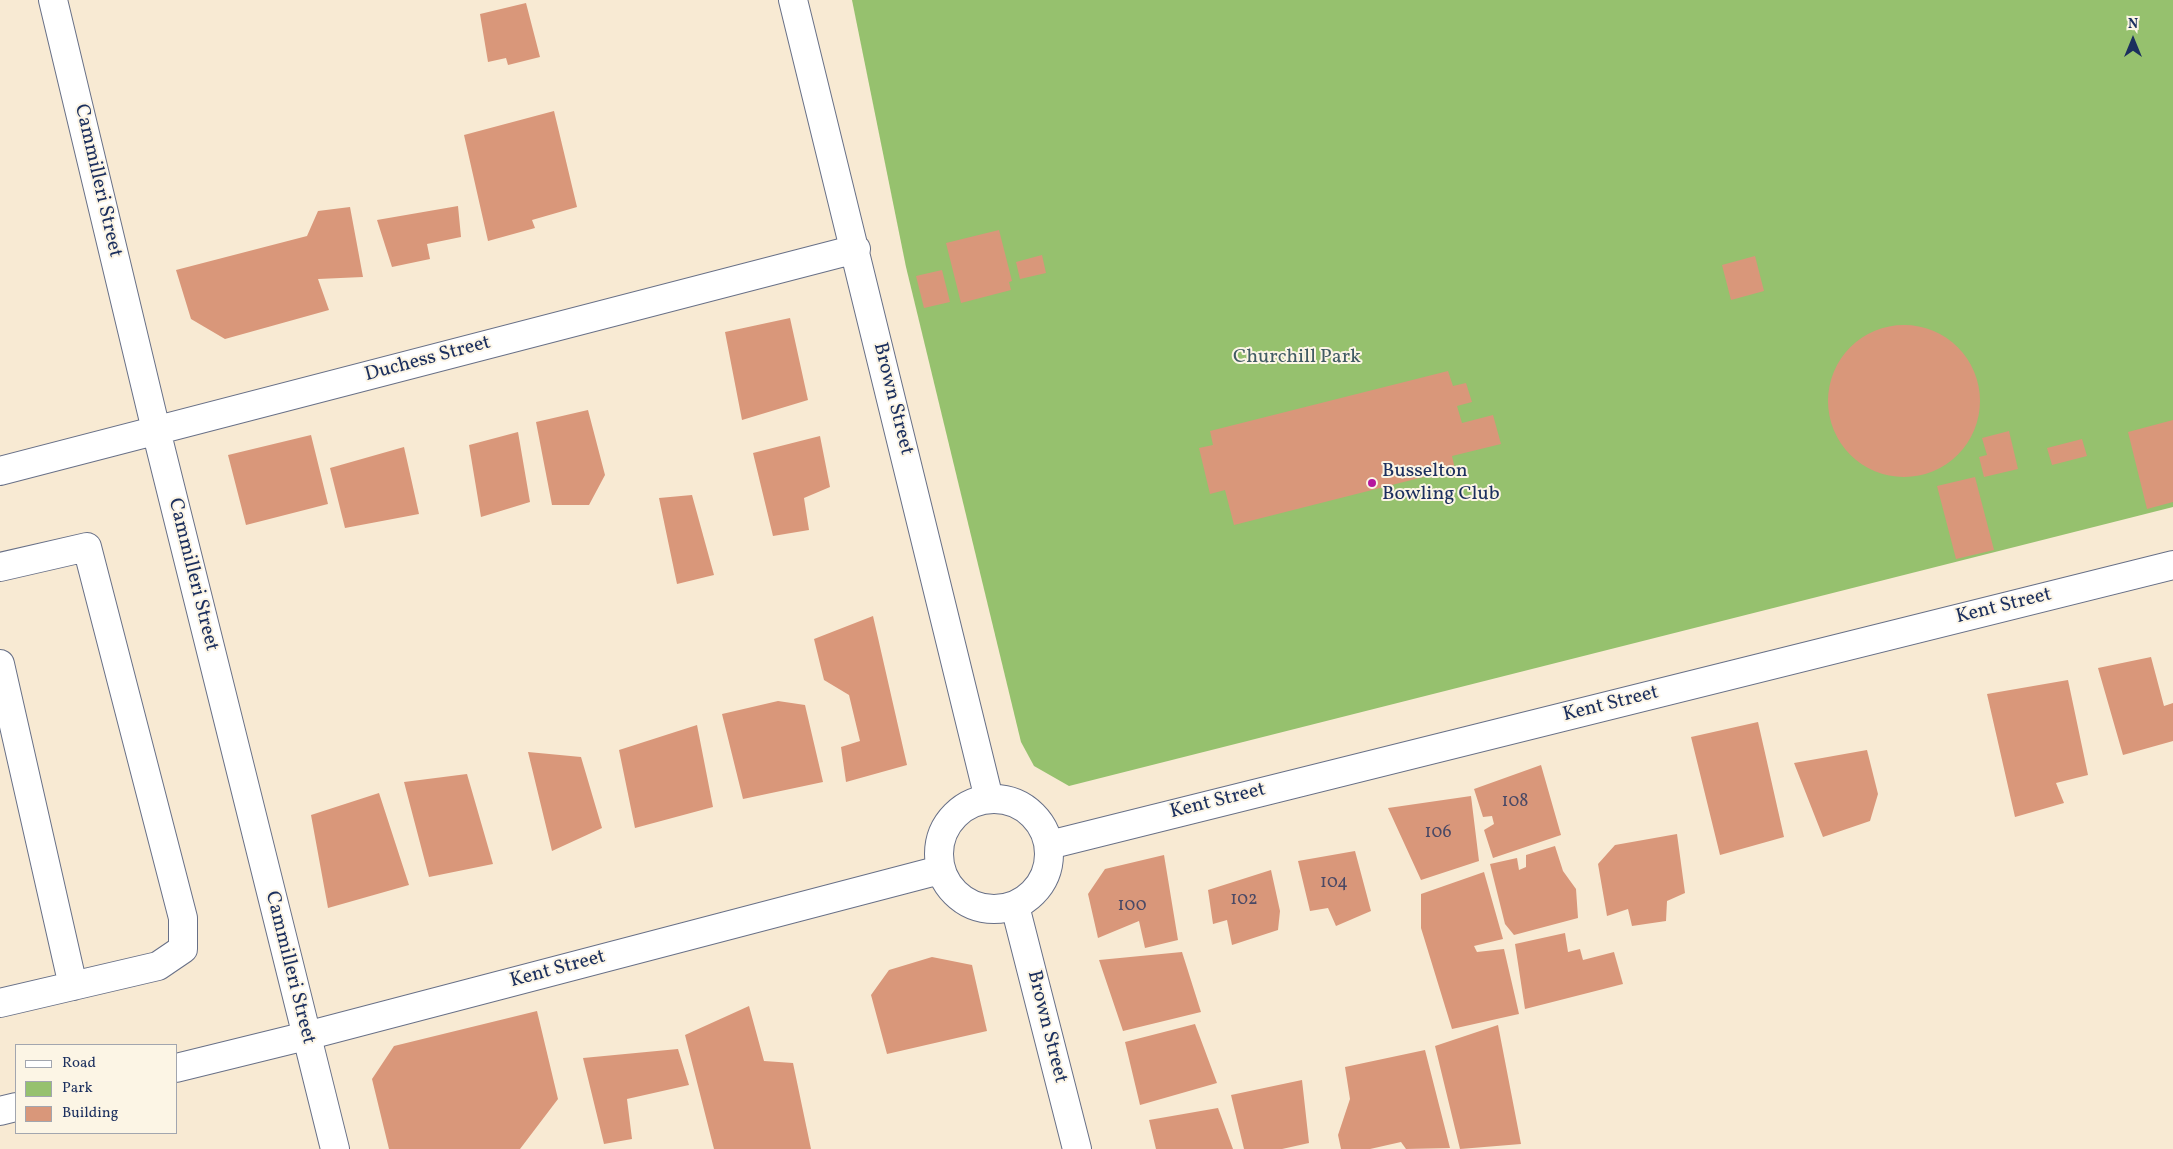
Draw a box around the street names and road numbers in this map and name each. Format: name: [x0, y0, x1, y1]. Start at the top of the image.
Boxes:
street label: Cammilleri Street: [68, 102, 126, 260]
street label: Duchess Street: [362, 332, 494, 388]
street label: Brown Street: [866, 340, 918, 458]
street label: Cammilleri Street: [161, 496, 223, 654]
street label: Kent Street: [1954, 584, 2054, 630]
street label: Kent Street: [1561, 682, 1661, 728]
street label: Kent Street: [1168, 779, 1268, 825]
street label: Cammilleri Street: [258, 889, 320, 1047]
street label: Kent Street: [508, 946, 608, 994]
street label: Brown Street: [1020, 968, 1072, 1086]

